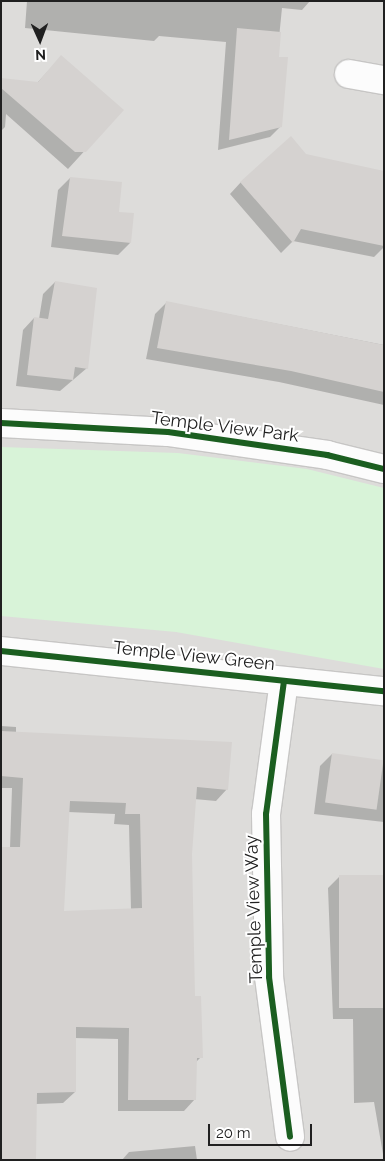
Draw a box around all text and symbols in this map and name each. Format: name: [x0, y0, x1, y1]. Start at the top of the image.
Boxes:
north arrow: [15, 15, 65, 65]
text: N: [35, 47, 46, 63]
street label: Temple View Park: [149, 407, 301, 447]
street label: Temple View Green: [112, 637, 276, 675]
street label: Temple View Way: [241, 834, 267, 984]
scale bar: [210, 1114, 314, 1146]
text: 20 m: [216, 1124, 251, 1142]

